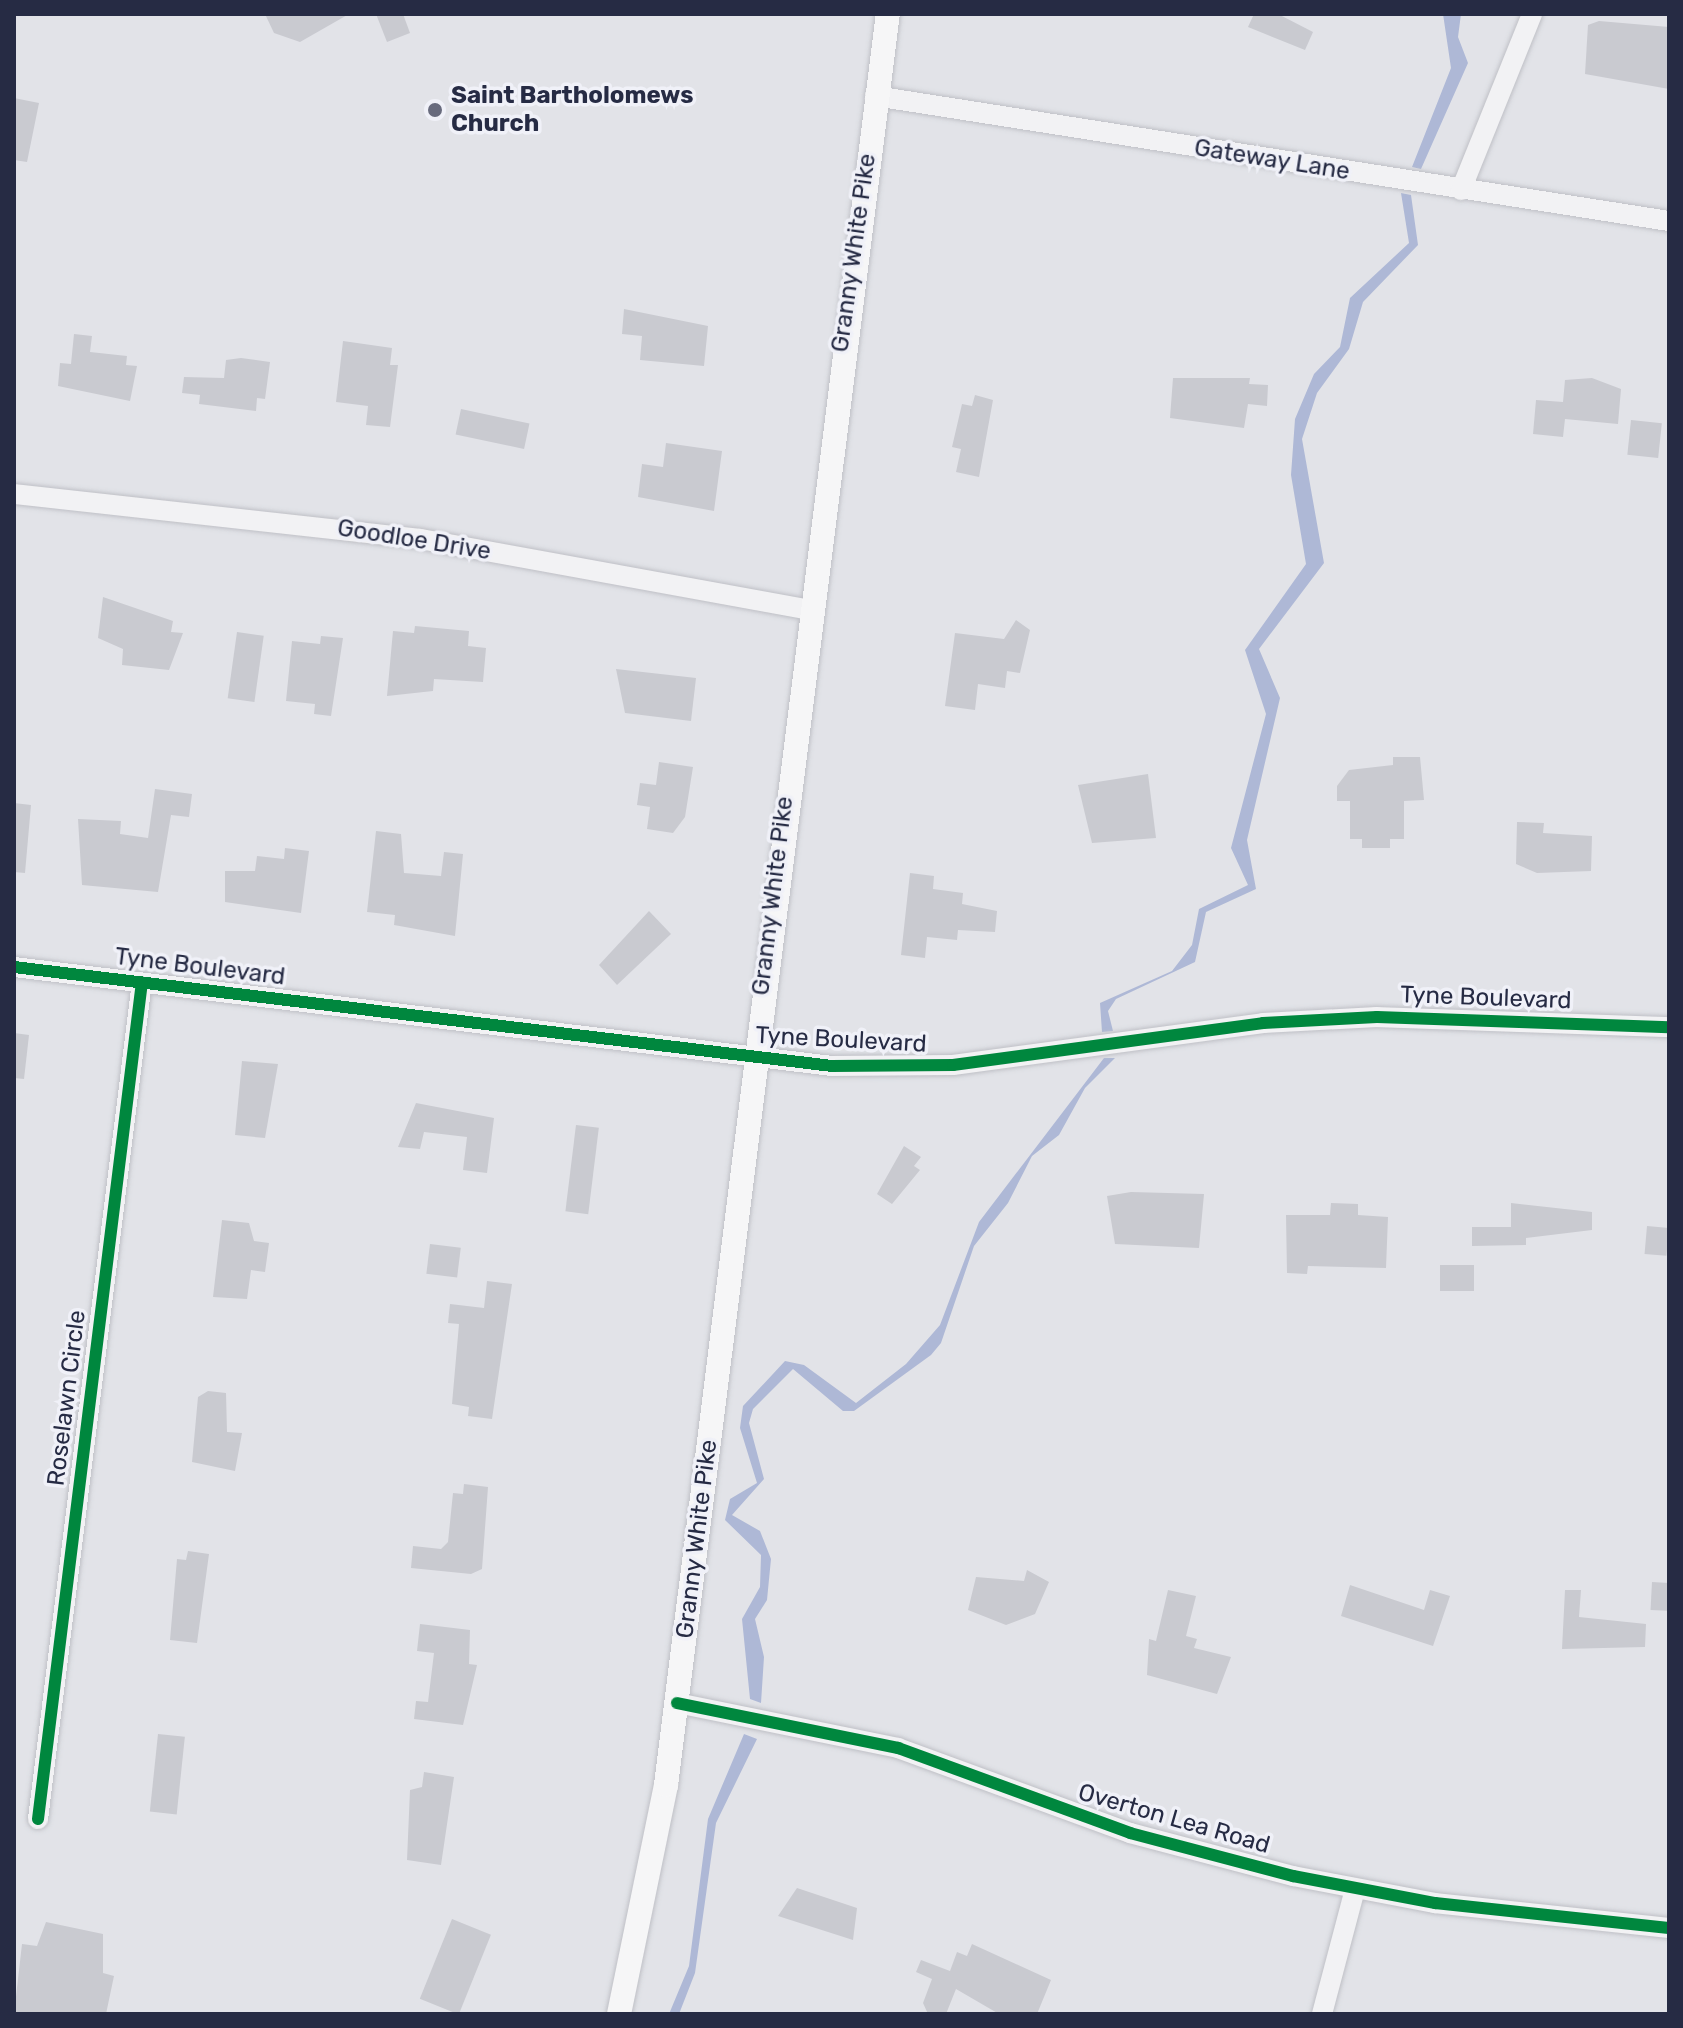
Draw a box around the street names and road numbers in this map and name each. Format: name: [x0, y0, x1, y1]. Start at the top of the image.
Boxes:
street label: Gateway Lane: [1192, 133, 1352, 187]
street label: Granny White Pike: [826, 151, 882, 355]
street label: Goodloe Drive: [335, 514, 493, 566]
street label: Granny White Pike: [746, 794, 800, 998]
street label: Tyne Boulevard: [113, 942, 287, 992]
street label: Tyne Boulevard: [1400, 981, 1572, 1015]
street label: Tyne Boulevard: [755, 1021, 927, 1059]
street label: Roselawn Circle: [42, 1308, 92, 1488]
street label: Granny White Pike: [670, 1437, 724, 1641]
street label: Overton Lea Road: [1075, 1778, 1273, 1860]

